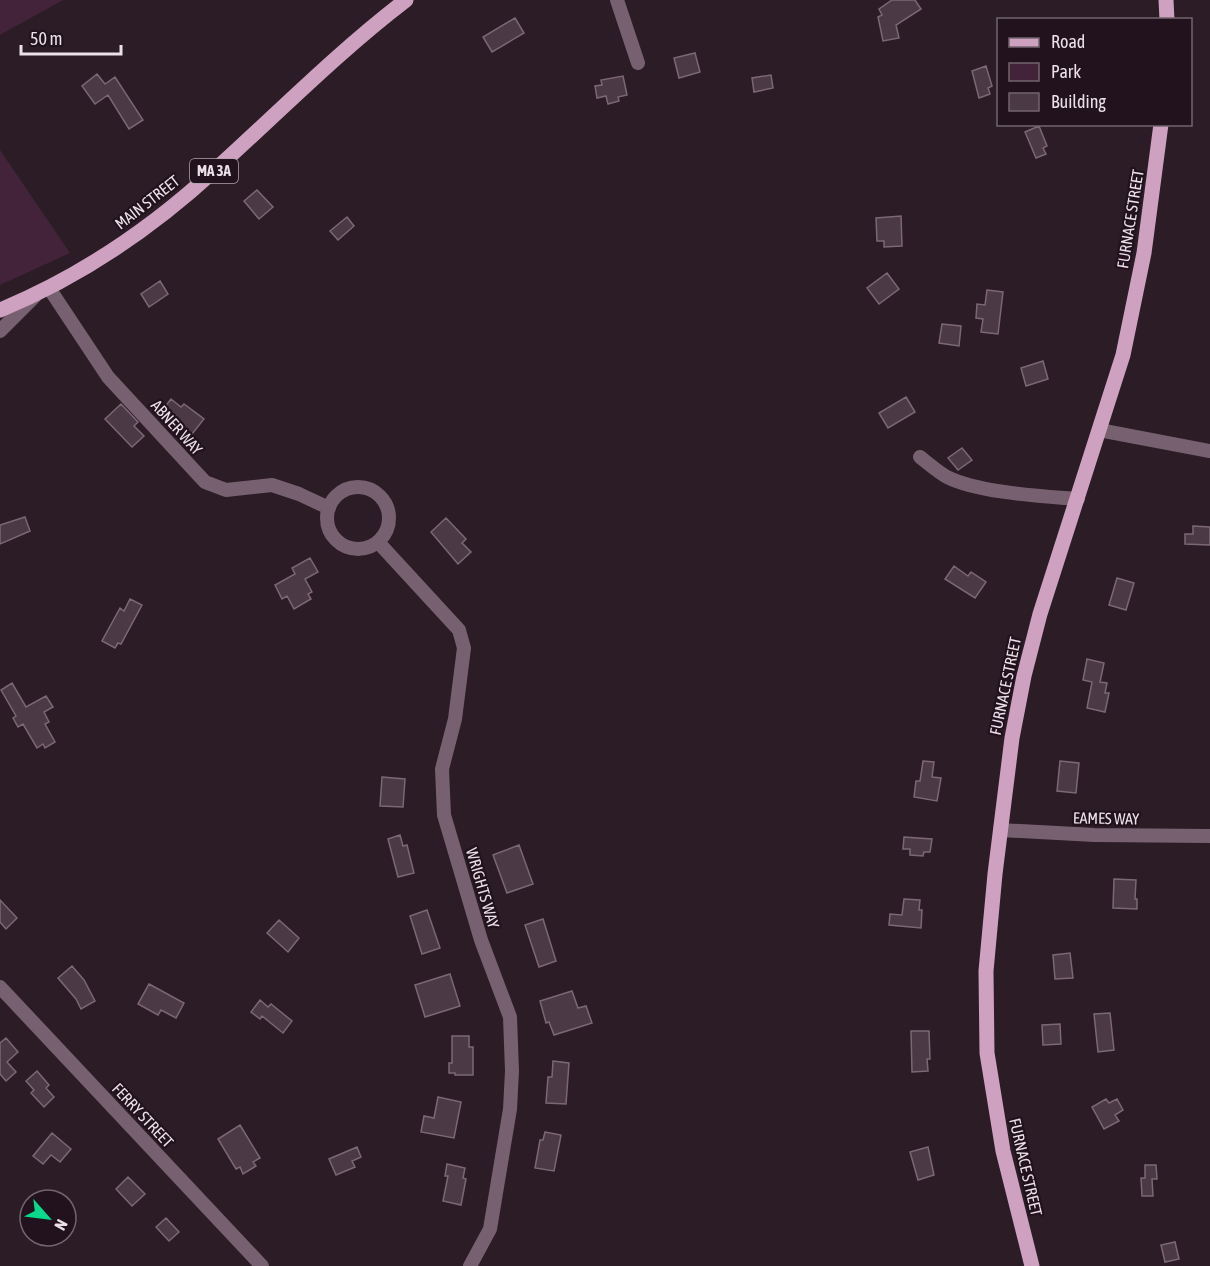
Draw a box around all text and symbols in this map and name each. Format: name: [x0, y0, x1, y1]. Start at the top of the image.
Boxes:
scale bar: [21, 18, 122, 56]
legend: [997, 18, 1192, 126]
text: 50 m: [30, 28, 62, 49]
text: Road: [1051, 31, 1085, 52]
text: Park: [1051, 61, 1081, 82]
text: Building: [1051, 91, 1106, 112]
road number: MA 3A: [190, 159, 238, 183]
street label: FURNACE STREET: [1113, 168, 1147, 270]
street label: MAIN STREET: [111, 171, 183, 233]
street label: ABNER WAY: [148, 396, 207, 459]
street label: FURNACE STREET: [986, 635, 1024, 737]
street label: EAMES WAY: [1073, 808, 1140, 828]
street label: WRIGHTS WAY: [463, 846, 503, 931]
street label: FERRY STREET: [109, 1079, 177, 1151]
street label: FURNACE STREET: [1006, 1116, 1046, 1218]
north arrow: [18, 1188, 78, 1248]
text: N: [51, 1217, 71, 1233]

